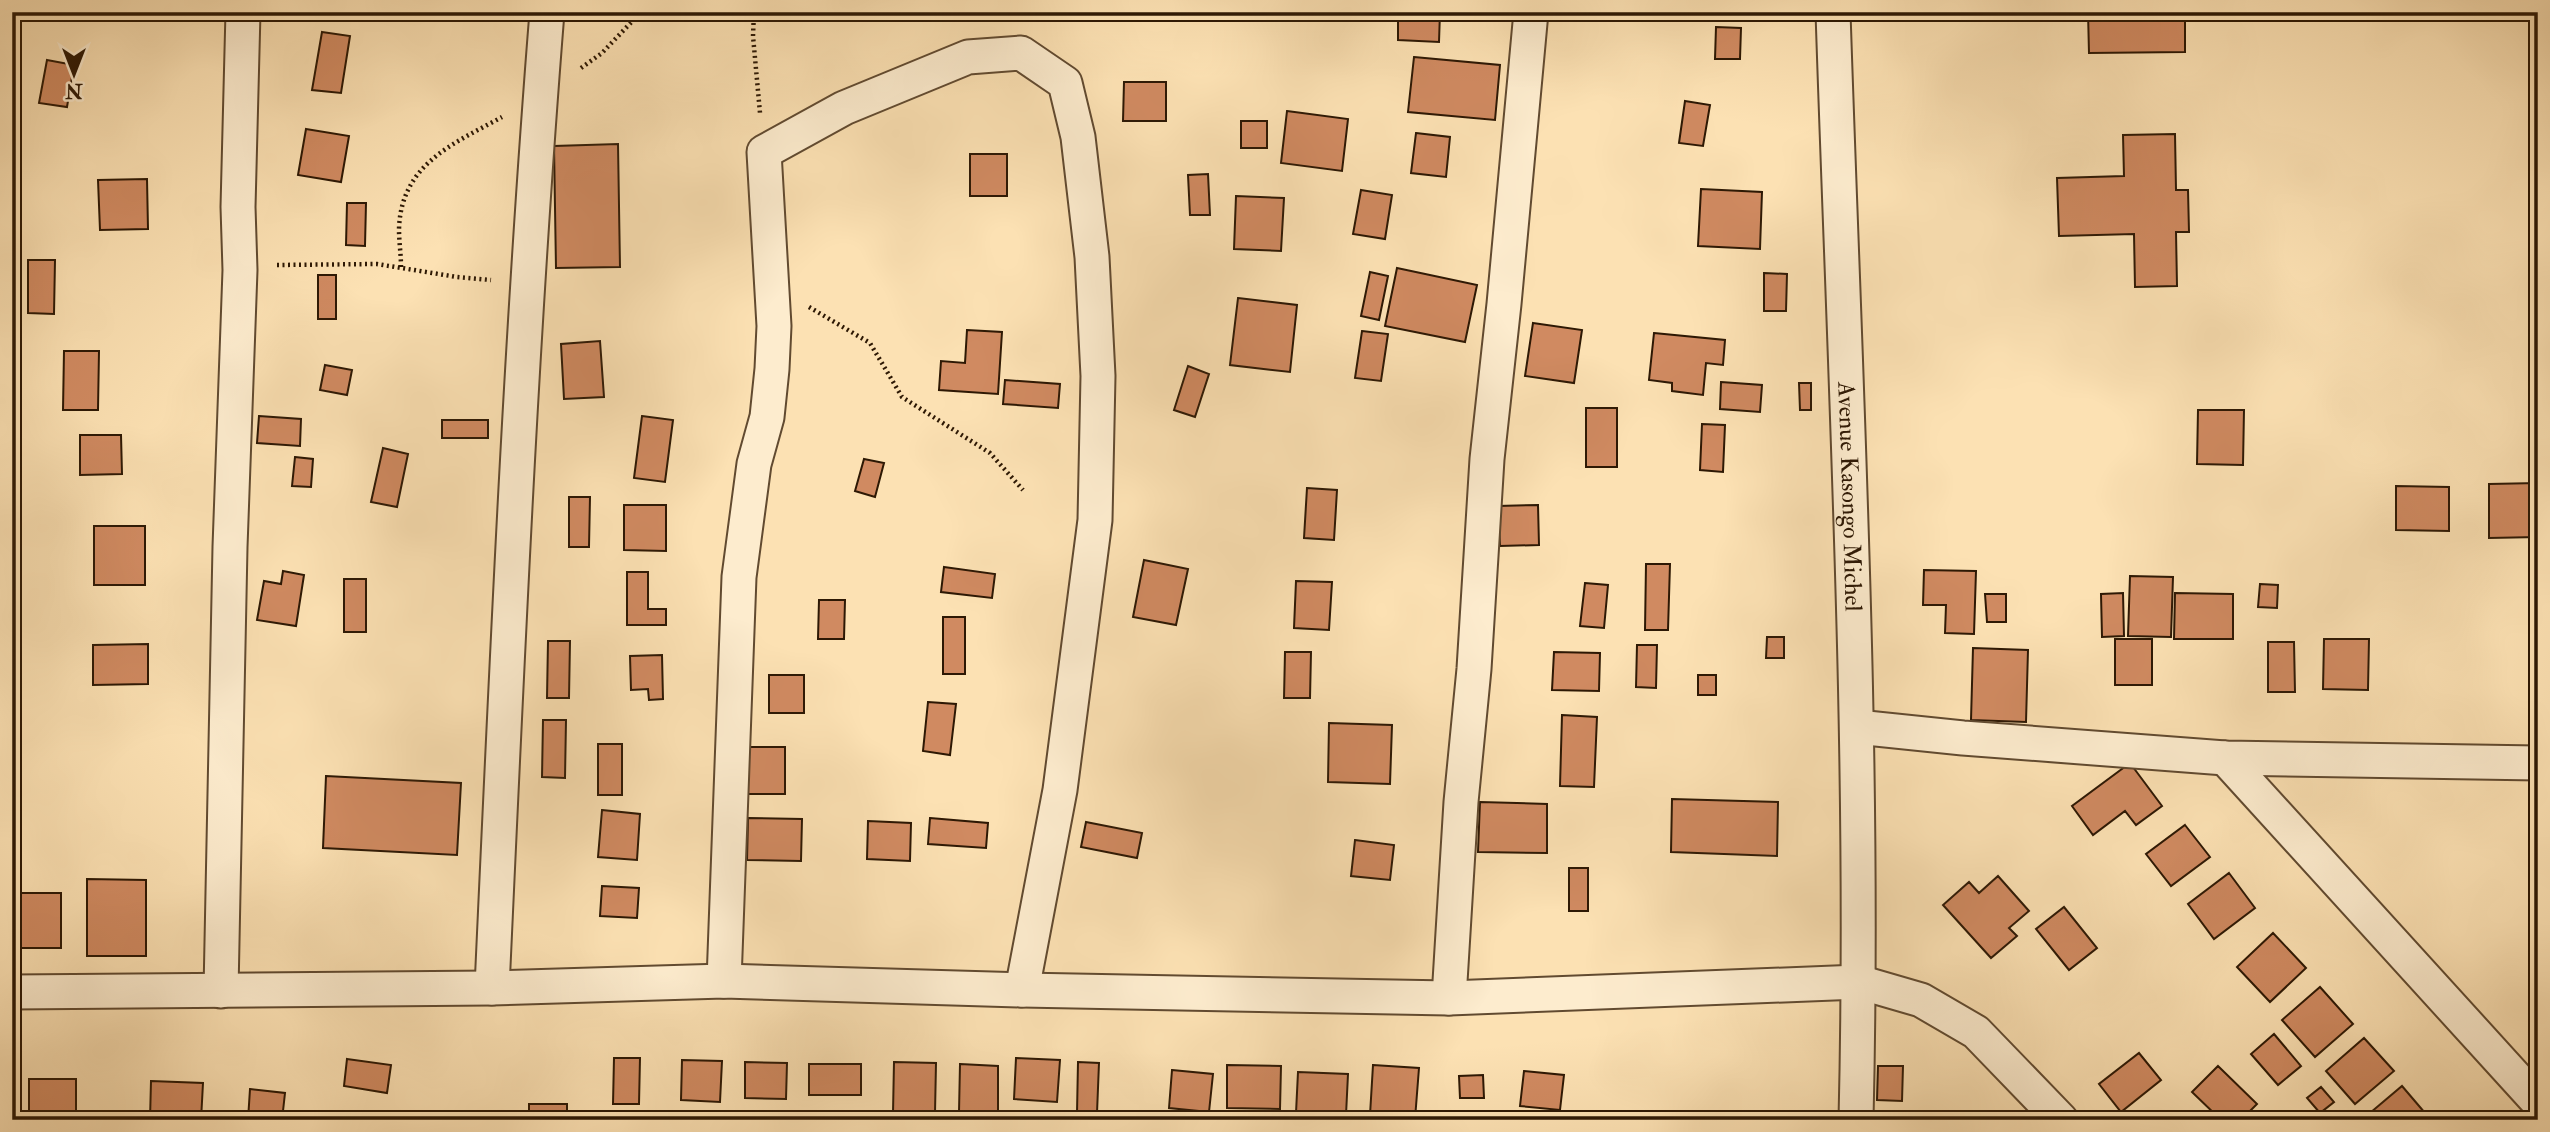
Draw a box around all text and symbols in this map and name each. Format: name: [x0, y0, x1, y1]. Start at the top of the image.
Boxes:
north arrow: [38, 38, 108, 108]
text: N: [65, 78, 84, 102]
street label: Avenue Kasongo Michel: [1831, 380, 1869, 612]

